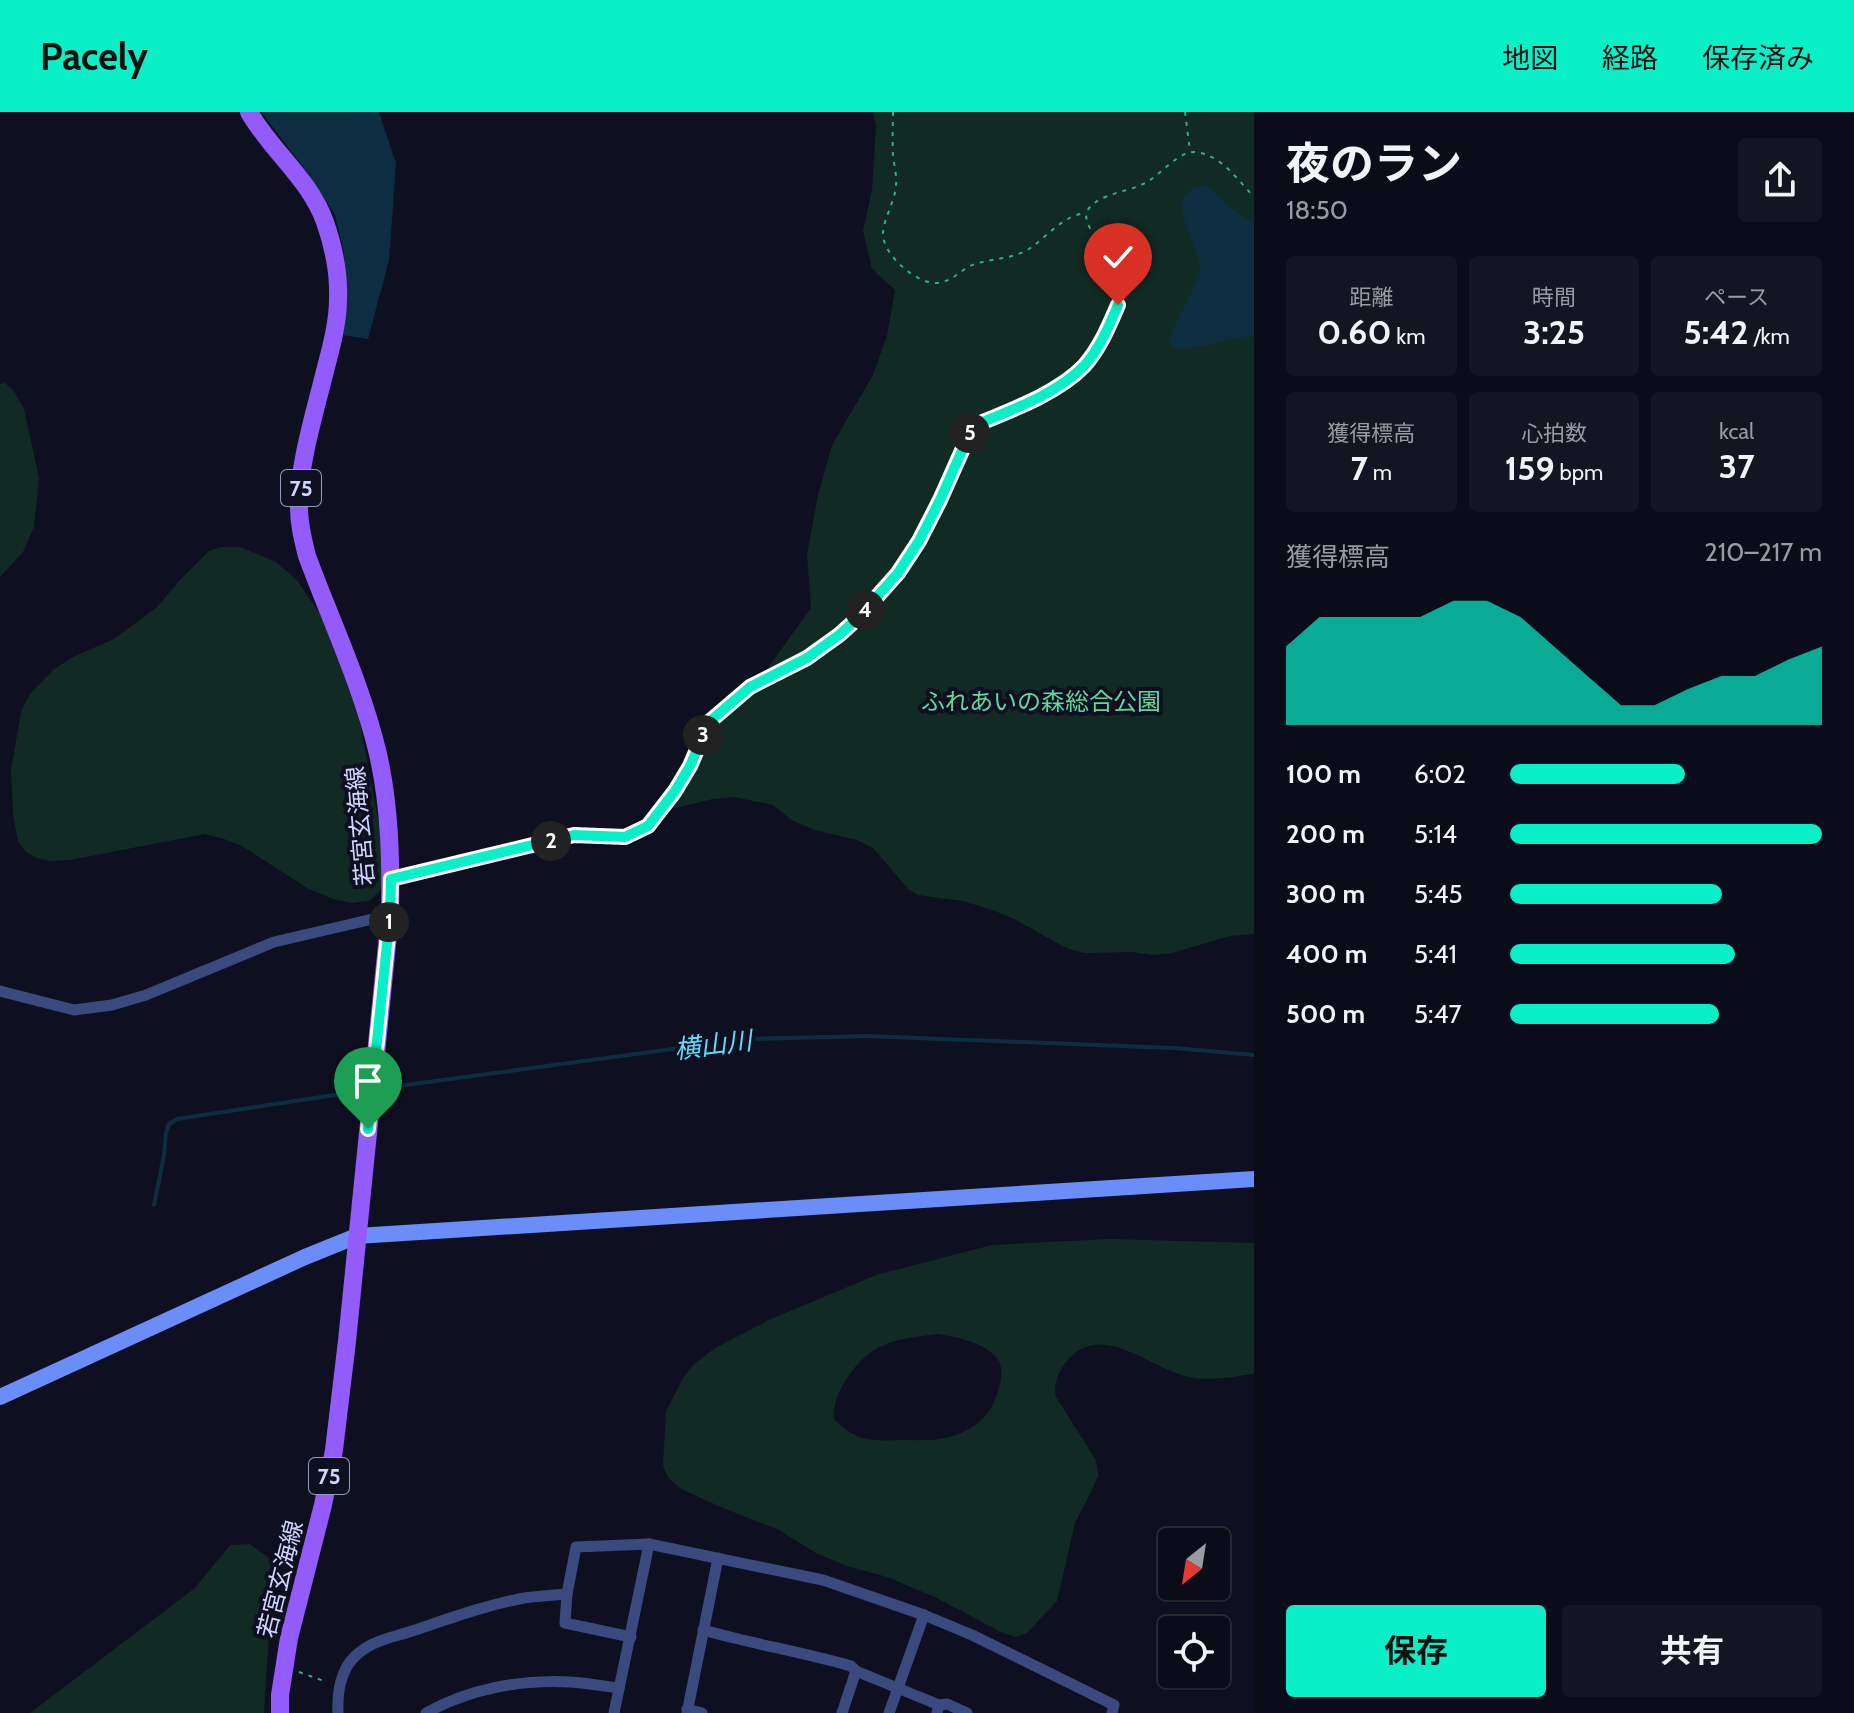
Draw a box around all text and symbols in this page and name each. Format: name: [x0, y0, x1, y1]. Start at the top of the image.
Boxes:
text: Pacely: [40, 33, 148, 80]
text: 地図: [1502, 41, 1558, 75]
text: 経路: [1602, 41, 1658, 75]
text: 保存済み: [1702, 41, 1814, 75]
text: 夜のラン: [1286, 137, 1462, 190]
button: share: [1738, 138, 1822, 222]
text: 18:50: [1286, 194, 1348, 226]
pin: [1084, 223, 1152, 305]
icon: check: [1096, 235, 1140, 279]
text: 距離: [1349, 284, 1393, 311]
text: 時間: [1532, 284, 1576, 311]
text: ペース: [1704, 284, 1769, 311]
text: 0.60: [1317, 311, 1391, 353]
text: 3:25: [1523, 311, 1585, 353]
text: 5:42: [1684, 311, 1749, 353]
text: km: [1391, 323, 1426, 350]
text: /km: [1749, 323, 1790, 350]
pin: 5: [950, 413, 990, 453]
text: kcal: [1719, 418, 1754, 445]
text: 5: [964, 419, 976, 446]
text: 獲得標高: [1327, 420, 1415, 447]
text: 心拍数: [1521, 420, 1587, 447]
text: 37: [1719, 445, 1755, 487]
text: 7: [1351, 447, 1368, 489]
text: 159: [1505, 447, 1555, 489]
text: m: [1368, 459, 1392, 486]
text: bpm: [1555, 459, 1603, 486]
road number: 75: [281, 470, 321, 506]
text: 210–217 m: [1704, 536, 1822, 568]
text: 獲得標高: [1286, 541, 1390, 573]
pin: 4: [845, 590, 885, 630]
text: 4: [858, 596, 872, 623]
park label: ふれあいの森総合公園: [921, 687, 1161, 716]
pin: 3: [683, 715, 723, 755]
text: 3: [697, 721, 709, 748]
text: 100 m: [1286, 758, 1361, 790]
text: 6:02: [1414, 758, 1466, 790]
street label: 若宮玄海線: [340, 765, 380, 887]
text: 200 m: [1286, 818, 1365, 850]
text: 5:14: [1414, 818, 1457, 850]
pin: 2: [531, 821, 571, 861]
text: 2: [545, 827, 557, 854]
text: 300 m: [1286, 878, 1365, 910]
text: 5:45: [1414, 878, 1463, 910]
pin: 1: [369, 902, 409, 942]
text: 1: [385, 908, 393, 935]
text: 400 m: [1286, 938, 1367, 970]
text: 5:41: [1414, 938, 1457, 970]
text: 500 m: [1286, 998, 1365, 1030]
text: 5:47: [1414, 998, 1462, 1030]
water label: 横山川: [672, 1024, 757, 1066]
pin: [334, 1047, 402, 1129]
icon: arrive: [346, 1059, 390, 1103]
road number: 75: [309, 1458, 349, 1494]
street label: 若宮玄海線: [251, 1517, 309, 1641]
north arrow: [1158, 1528, 1230, 1600]
map controls: [1158, 1528, 1230, 1688]
button: 保存: [1286, 1605, 1546, 1697]
button: 共有: [1562, 1605, 1822, 1697]
button: locate: [1158, 1616, 1230, 1688]

